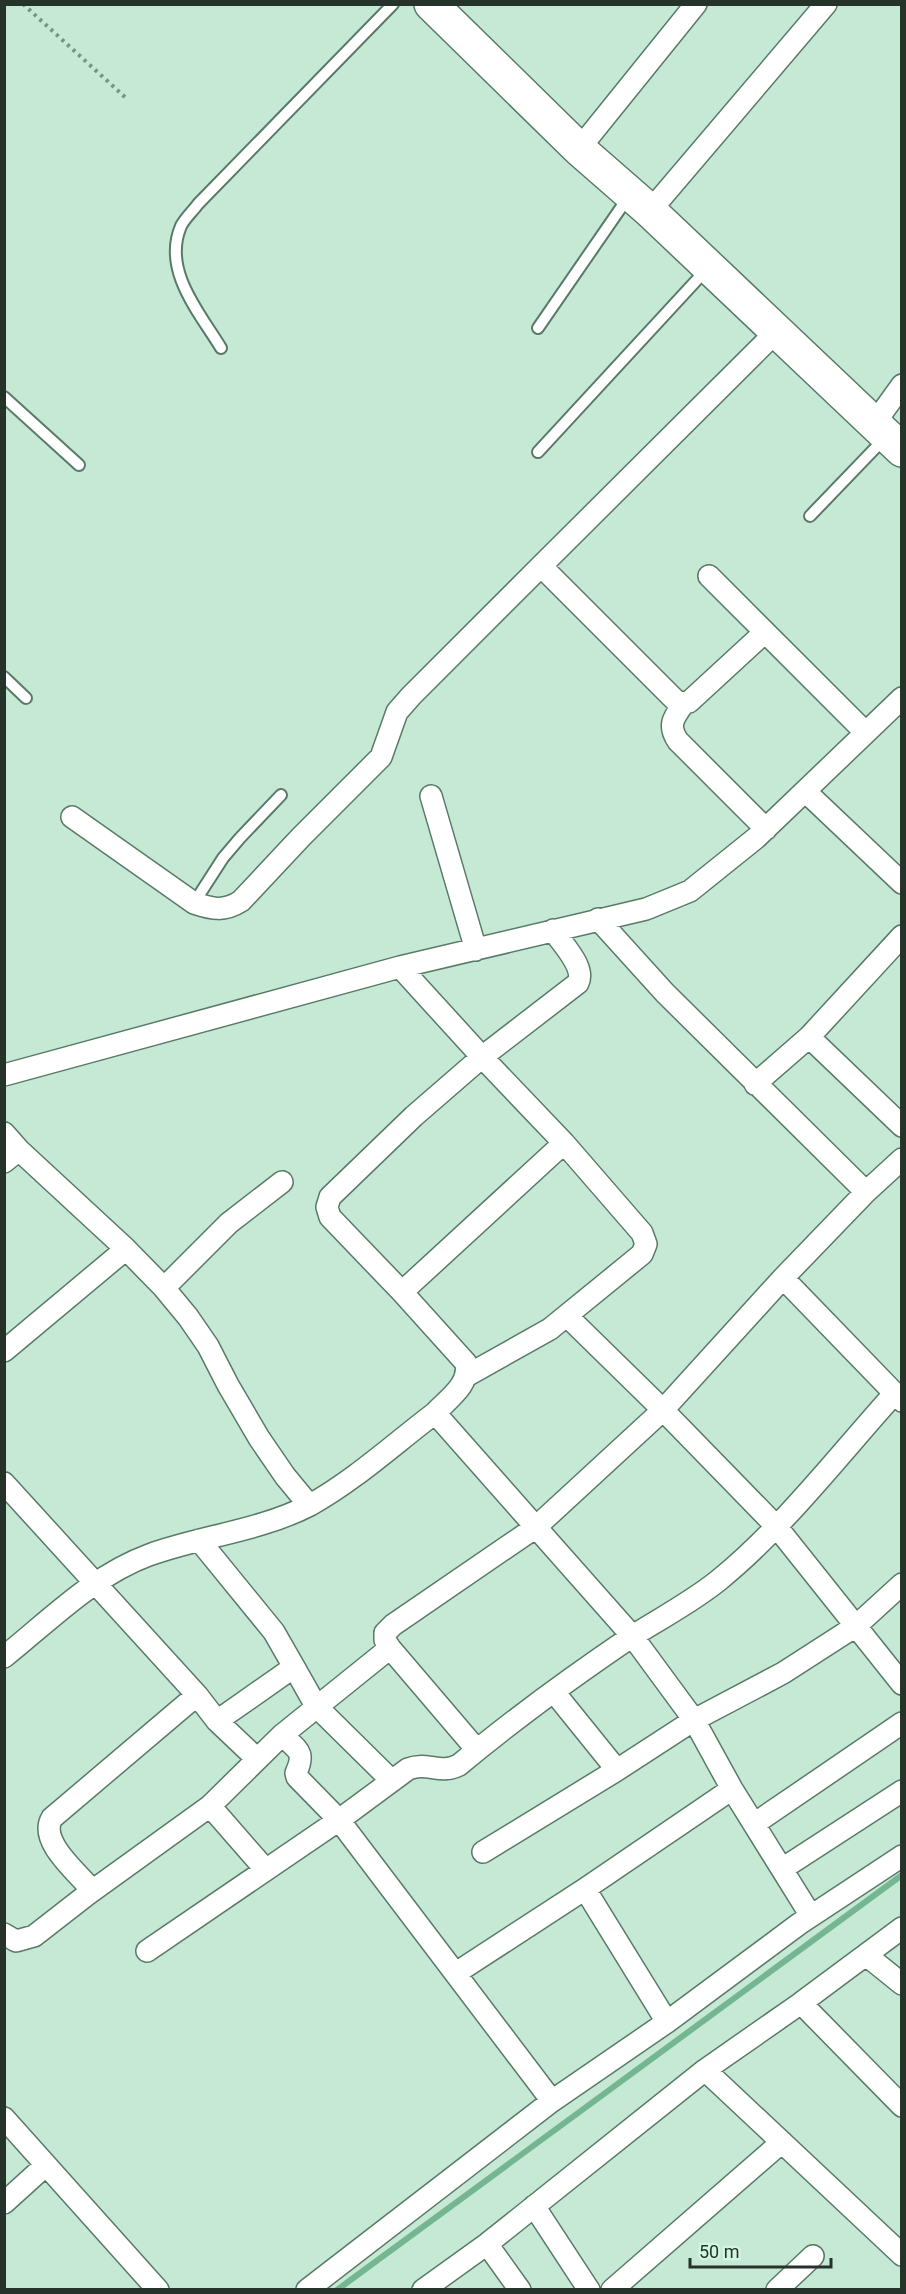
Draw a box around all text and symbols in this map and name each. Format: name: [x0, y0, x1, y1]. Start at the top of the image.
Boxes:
scale bar: [690, 2231, 831, 2269]
text: 50 m: [699, 2241, 739, 2262]

